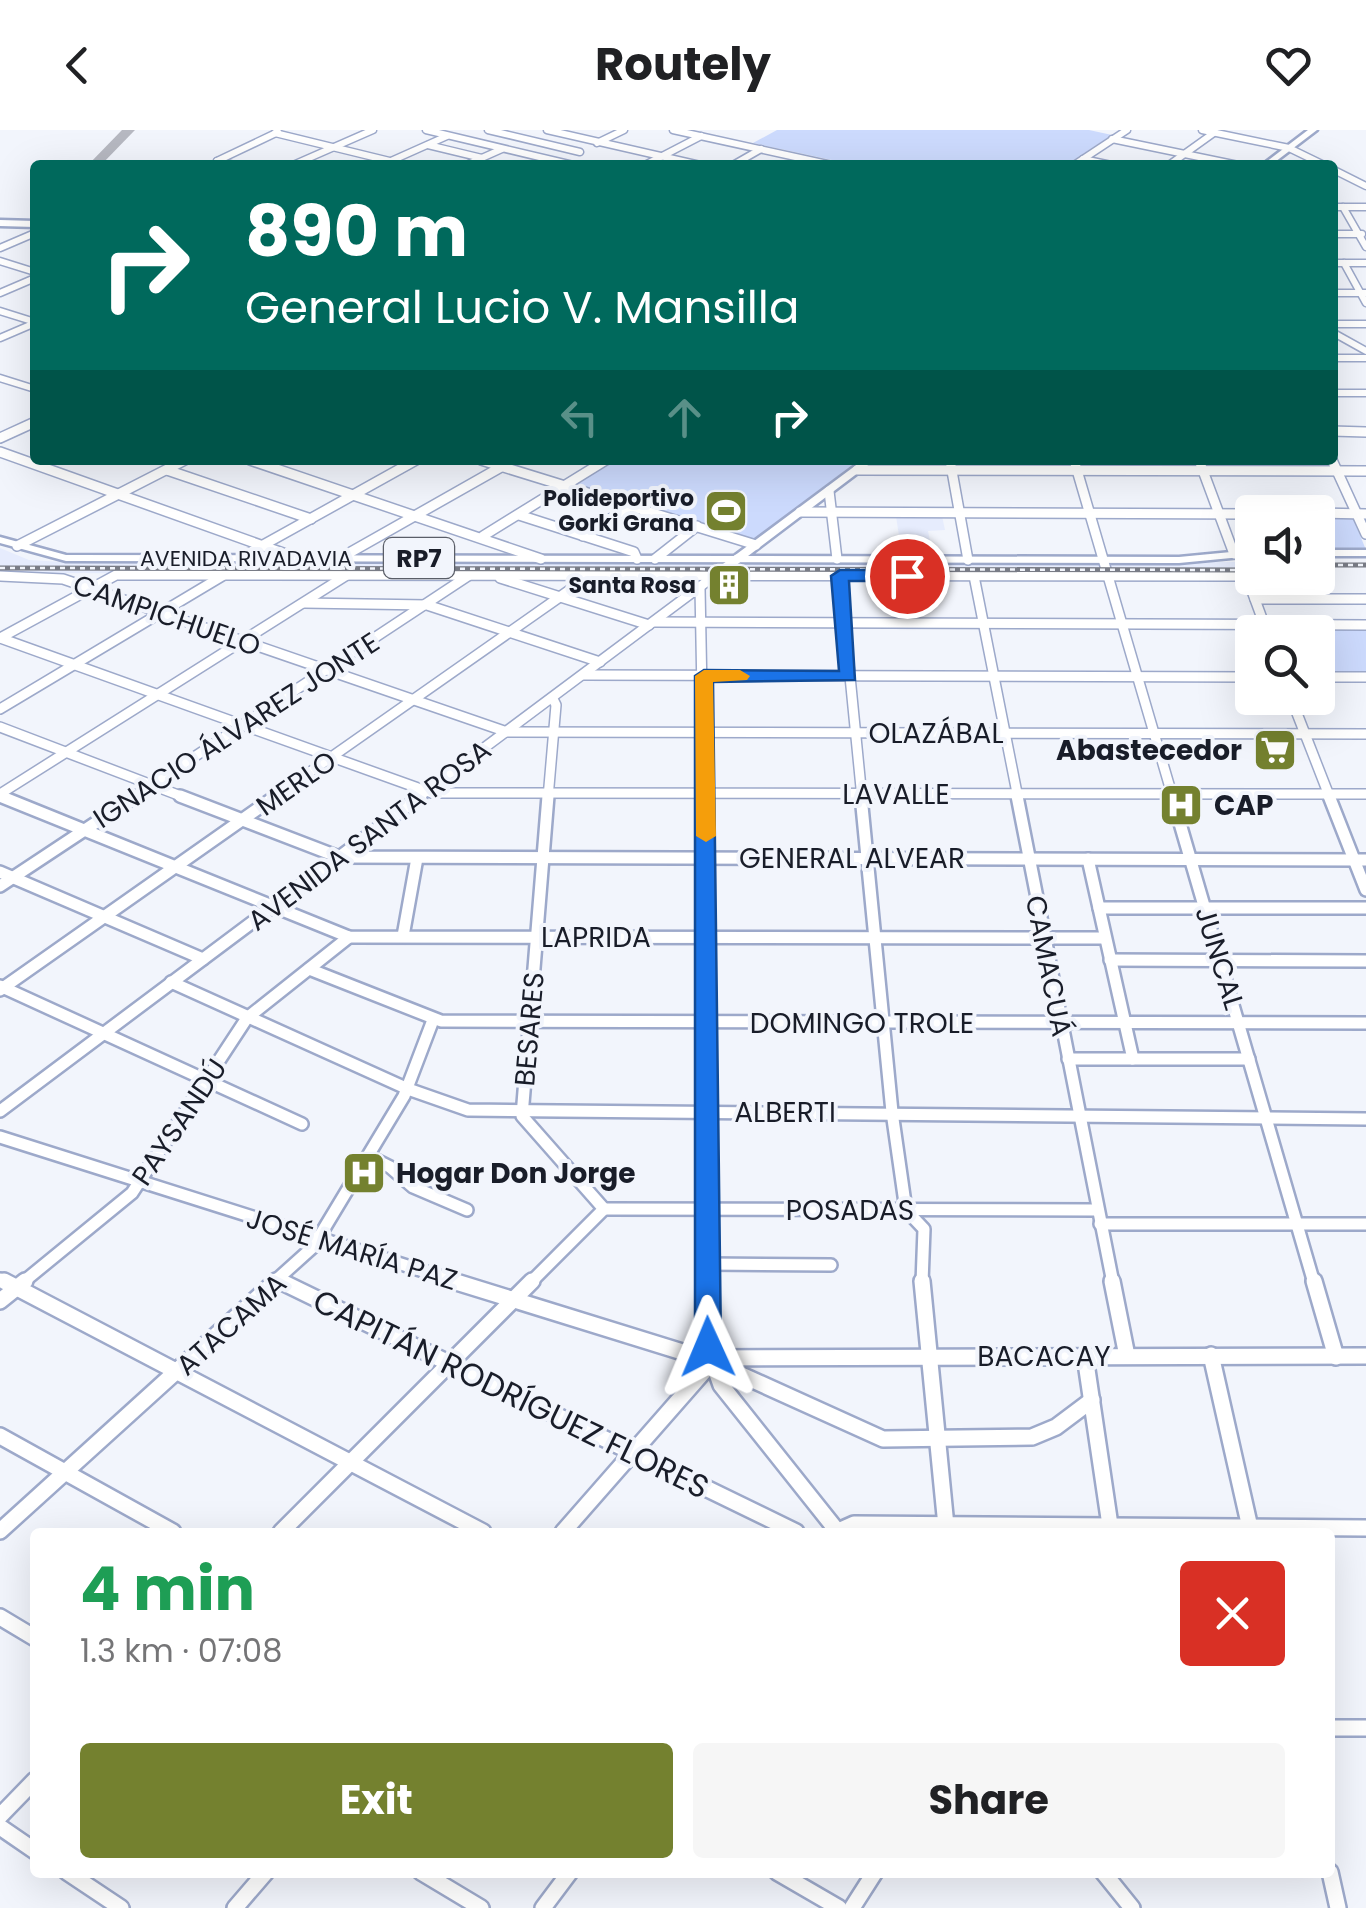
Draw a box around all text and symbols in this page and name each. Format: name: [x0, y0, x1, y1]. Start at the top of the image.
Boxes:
text: Routely: [595, 33, 771, 96]
icon: back: [50, 38, 105, 93]
icon: heart: [1261, 38, 1316, 93]
text: 890 m: [245, 182, 468, 281]
icon: right: [80, 200, 210, 330]
text: General Lucio V. Mansilla: [245, 276, 799, 339]
icon: left: [552, 390, 607, 445]
icon: ahead: [657, 390, 712, 445]
icon: right: [762, 390, 817, 445]
place label: Polideportivo Gorki Grana: [543, 483, 694, 539]
sports icon: Polideportivo Gorki Grana: [703, 488, 749, 534]
map controls: [1235, 495, 1335, 715]
button: sound: [1235, 495, 1335, 595]
pin: [865, 534, 950, 619]
road number: RP7: [384, 538, 454, 578]
street label: AVENIDA RIVADAVIA: [140, 543, 352, 574]
icon: arrive: [880, 549, 935, 604]
building icon: Santa Rosa: [706, 562, 752, 608]
street label: CAMPICHUELO: [68, 565, 266, 666]
place label: Santa Rosa: [569, 570, 696, 601]
button: search: [1235, 615, 1335, 715]
street label: IGNACIO ÁLVAREZ JONTE: [86, 623, 387, 838]
street label: OLAZÁBAL: [868, 714, 1004, 753]
supermarket icon: Abastecedor: [1252, 727, 1298, 773]
street label: AVENIDA SANTA ROSA: [239, 731, 499, 940]
place label: Abastecedor: [1056, 731, 1242, 770]
street label: MERLO: [248, 742, 344, 825]
street label: LAVALLE: [842, 775, 950, 814]
hospital icon: CAP: [1158, 782, 1204, 828]
place label: CAP: [1214, 786, 1273, 825]
street label: GENERAL ALVEAR: [739, 839, 965, 878]
street label: CAMACUÁ: [1016, 892, 1081, 1040]
street label: JUNCAL: [1185, 902, 1254, 1015]
street label: LAPRIDA: [541, 918, 651, 957]
street label: BESARES: [505, 970, 554, 1088]
street label: DOMINGO TROLE: [750, 1004, 974, 1043]
street label: PAYSANDÚ: [123, 1051, 236, 1193]
street label: ALBERTI: [734, 1093, 836, 1132]
hospital icon: Hogar Don Jorge: [341, 1150, 387, 1196]
place label: Hogar Don Jorge: [396, 1154, 636, 1193]
street label: POSADAS: [786, 1191, 914, 1230]
street label: JOSÉ MARÍA PAZ: [242, 1199, 462, 1300]
street label: ATACAMA: [168, 1264, 295, 1384]
street label: CAPITÁN RODRÍGUEZ FLORES: [306, 1278, 717, 1509]
position arrow: [656, 1295, 760, 1399]
street label: BACACAY: [977, 1337, 1111, 1376]
text: 4 min: [80, 1547, 255, 1631]
button: close: [1180, 1561, 1285, 1666]
text: 1.3 km · 07:08: [80, 1628, 282, 1673]
button: Exit: [80, 1743, 673, 1858]
button: Share: [693, 1743, 1285, 1858]

